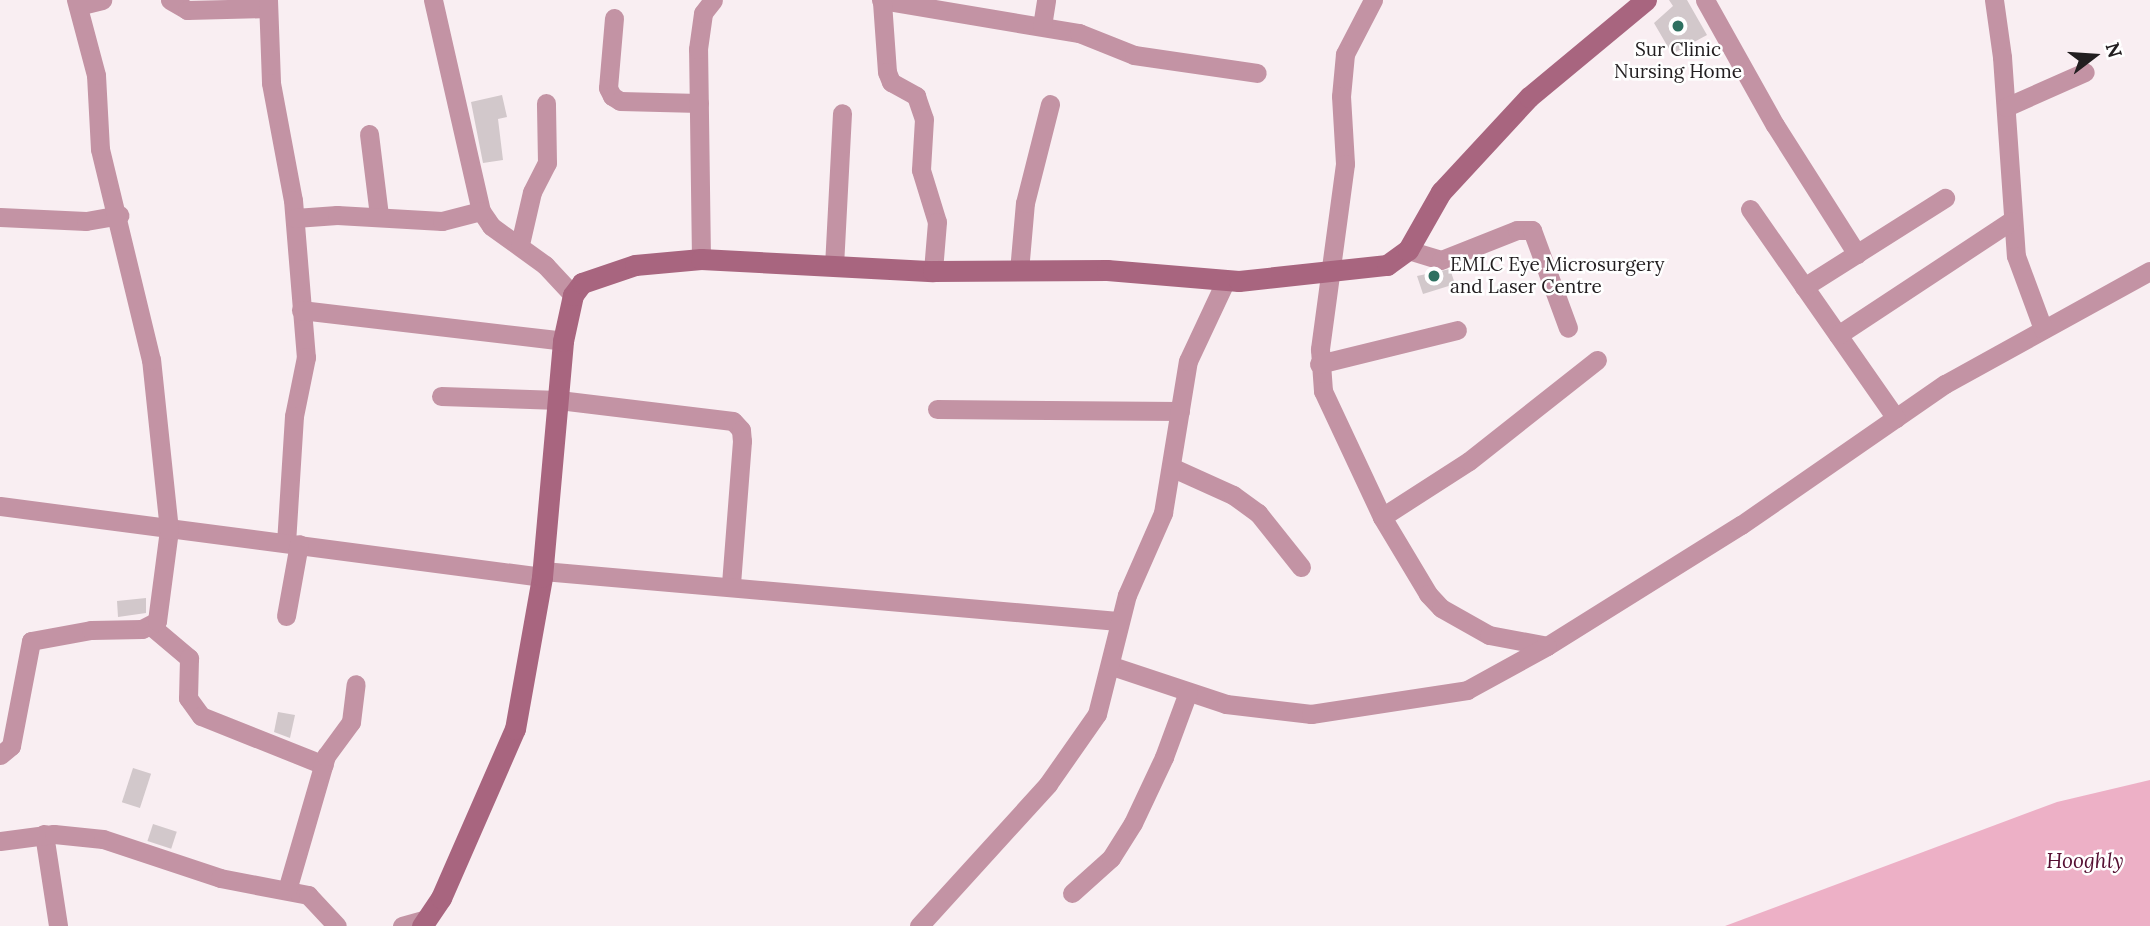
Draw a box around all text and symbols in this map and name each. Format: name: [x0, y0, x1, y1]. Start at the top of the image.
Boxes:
marker: Sur Clinic Nursing Home: [1668, 16, 1688, 36]
north arrow: [2059, 21, 2129, 91]
place label: Sur Clinic Nursing Home: [1614, 39, 1742, 83]
text: N: [2100, 39, 2128, 60]
place label: EMLC Eye Microsurgery and Laser Centre: [1450, 254, 1665, 298]
marker: EMLC Eye Microsurgery and Laser Centre: [1424, 266, 1444, 286]
water label: Hooghly: [2046, 848, 2124, 874]

